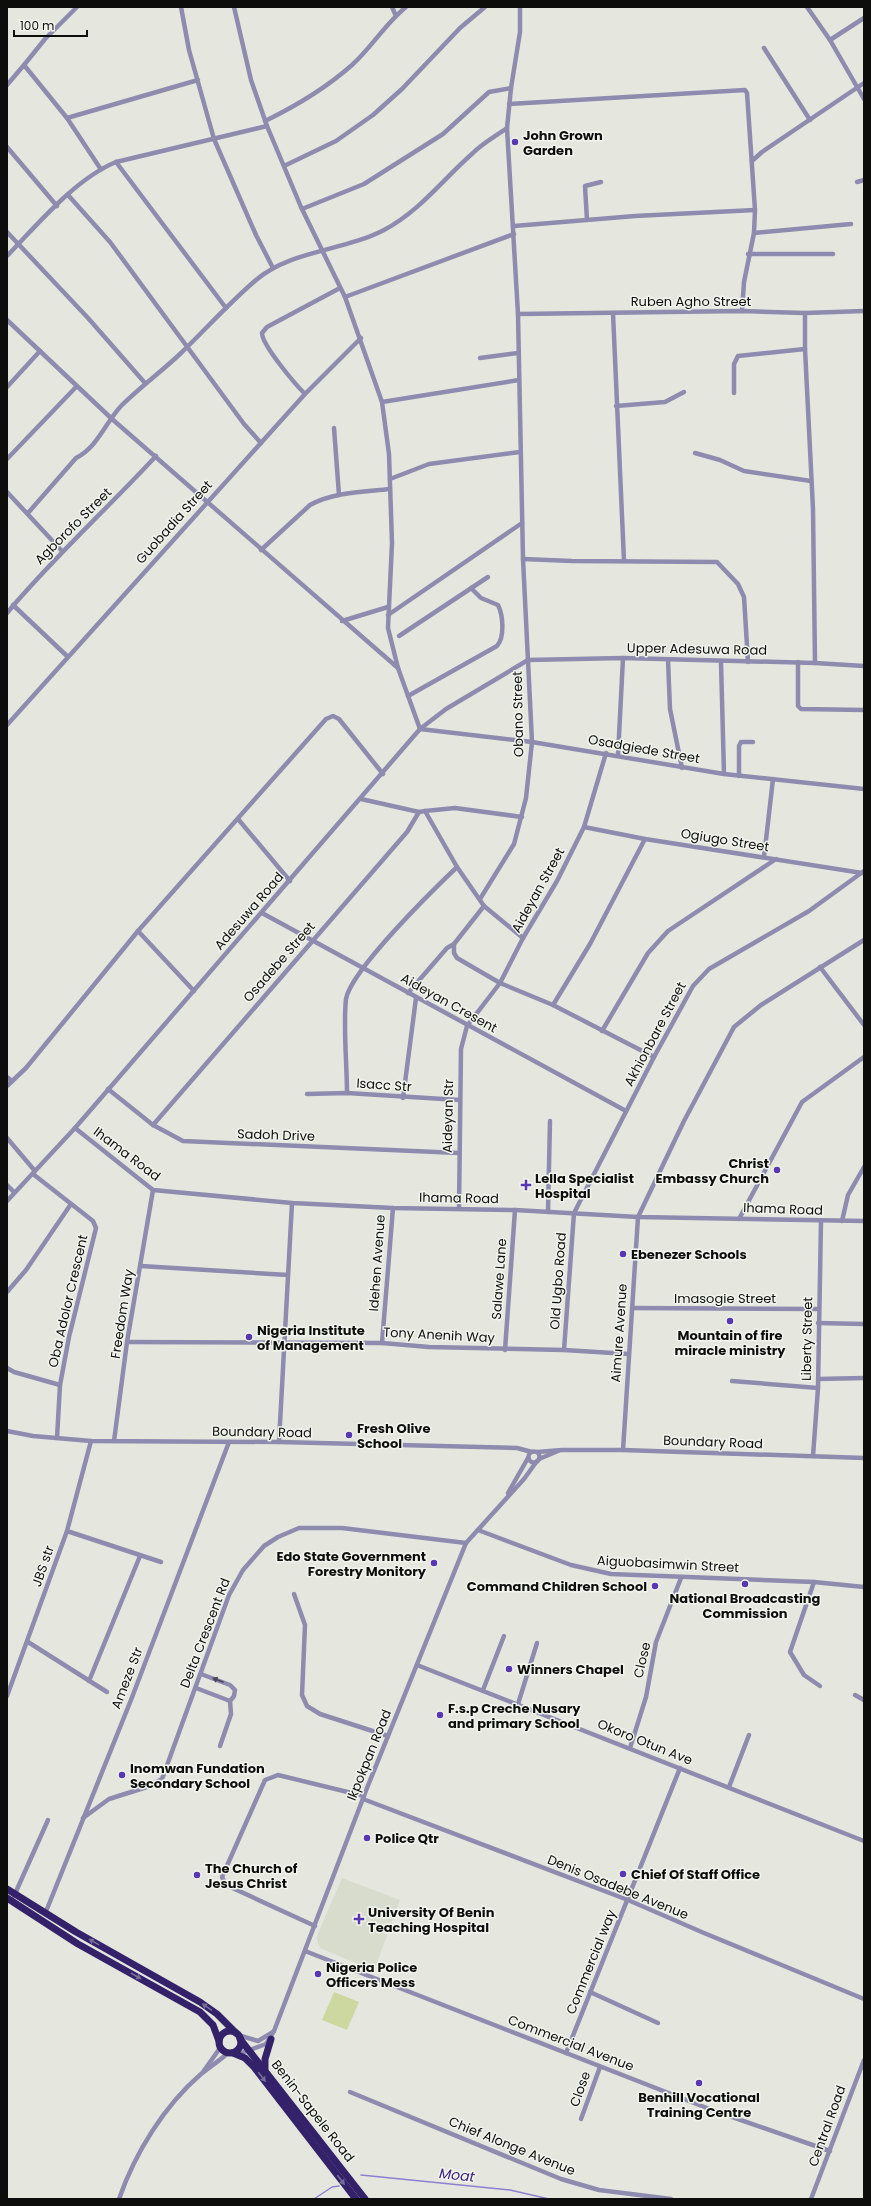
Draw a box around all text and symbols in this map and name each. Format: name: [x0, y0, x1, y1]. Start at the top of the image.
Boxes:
scale bar: [14, 12, 87, 38]
text: 100 m: [20, 17, 54, 34]
place label: John Grown Garden: [523, 126, 603, 160]
marker: John Grown Garden: [510, 137, 520, 147]
street label: Ruben Agho Street: [631, 292, 752, 311]
street label: Guobadia Street: [131, 476, 217, 568]
street label: Agborofo Street: [30, 483, 116, 569]
street label: Upper Adesuwa Road: [627, 638, 767, 660]
street label: Obano Street: [508, 671, 528, 757]
street label: Osadgiede Street: [587, 730, 702, 768]
street label: Ogiugo Street: [679, 824, 771, 856]
street label: Aideyan Street: [507, 844, 569, 936]
street label: Adesuwa Road: [210, 868, 288, 954]
street label: Osadebe Street: [239, 917, 319, 1006]
street label: Aideyan Cresent: [397, 969, 501, 1038]
street label: Akhionbare Street: [619, 978, 691, 1090]
street label: Isacc Str: [356, 1074, 412, 1096]
street label: Aideyan Str: [438, 1079, 458, 1153]
street label: Ihama Road: [89, 1122, 165, 1186]
street label: Sadoh Drive: [237, 1124, 315, 1146]
place label: Christ Embassy Church: [655, 1154, 769, 1188]
marker: Christ Embassy Church: [772, 1165, 782, 1175]
place label: Lella Specialist Hospital: [535, 1169, 634, 1203]
marker: Lella Specialist Hospital: [520, 1179, 532, 1191]
street label: Ihama Road: [419, 1188, 499, 1208]
street label: Ihama Road: [743, 1198, 823, 1220]
street label: Idehen Avenue: [364, 1214, 390, 1312]
street label: Oba Adolor Crescent: [43, 1232, 93, 1369]
street label: Old Ugbo Road: [545, 1232, 571, 1330]
street label: Salawe Lane: [487, 1238, 511, 1320]
place label: Ebenezer Schools: [631, 1245, 747, 1264]
marker: Ebenezer Schools: [618, 1249, 628, 1259]
street label: Freedom Way: [106, 1267, 139, 1360]
street label: Aimure Avenue: [606, 1283, 632, 1383]
street label: Imasogie Street: [674, 1289, 776, 1308]
street label: Liberty Street: [797, 1297, 817, 1381]
marker: Mountain of fire miracle ministry: [725, 1316, 735, 1326]
place label: Nigeria Institute of Management: [257, 1321, 365, 1355]
street label: Tony Anenih Way: [383, 1323, 496, 1347]
place label: Mountain of fire miracle ministry: [675, 1326, 786, 1360]
marker: Nigeria Institute of Management: [244, 1332, 254, 1342]
place label: Fresh Olive School: [357, 1419, 431, 1453]
street label: Boundary Road: [212, 1422, 312, 1442]
marker: Fresh Olive School: [344, 1430, 354, 1440]
street label: Boundary Road: [663, 1431, 763, 1453]
street label: JBS str: [27, 1543, 59, 1589]
place label: Edo State Government Forestry Monitory: [276, 1547, 427, 1581]
street label: Aiguobasimwin Street: [597, 1551, 740, 1577]
marker: Edo State Government Forestry Monitory: [429, 1558, 439, 1568]
street label: Delta Crescent Rd: [175, 1575, 235, 1691]
place label: Command Children School: [467, 1577, 647, 1596]
marker: National Broadcasting Commission: [740, 1579, 750, 1589]
marker: Command Children School: [650, 1581, 660, 1591]
place label: National Broadcasting Commission: [670, 1589, 821, 1623]
street label: Close: [629, 1640, 655, 1680]
street label: Ameze Str: [107, 1644, 148, 1712]
place label: Winners Chapel: [517, 1660, 624, 1679]
marker: Winners Chapel: [504, 1664, 514, 1674]
one-way arrow: [211, 1676, 223, 1682]
place label: F.s.p Creche Nusary and primary School: [448, 1699, 581, 1733]
street label: Ikpokpan Road: [342, 1707, 396, 1803]
marker: F.s.p Creche Nusary and primary School: [435, 1710, 445, 1720]
street label: Okoro Otun Ave: [595, 1714, 695, 1770]
place label: Inomwan Fundation Secondary School: [130, 1759, 265, 1793]
marker: Inomwan Fundation Secondary School: [117, 1770, 127, 1780]
place label: Police Qtr: [375, 1829, 439, 1848]
marker: Police Qtr: [362, 1833, 372, 1843]
street label: Denis Osadebe Avenue: [545, 1850, 691, 1924]
place label: The Church of Jesus Christ: [205, 1859, 298, 1893]
place label: Chief Of Staff Office: [631, 1865, 760, 1884]
marker: Chief Of Staff Office: [618, 1869, 628, 1879]
marker: The Church of Jesus Christ: [192, 1870, 202, 1880]
place label: University Of Benin Teaching Hospital: [368, 1903, 495, 1937]
street label: Commercial way: [561, 1906, 621, 2017]
marker: University Of Benin Teaching Hospital: [353, 1913, 365, 1925]
one-way arrow: [88, 1939, 100, 1946]
place label: Nigeria Police Officers Mess: [326, 1958, 417, 1992]
marker: Nigeria Police Officers Mess: [313, 1969, 323, 1979]
one-way arrow: [131, 1972, 142, 1979]
one-way arrow: [202, 2003, 212, 2011]
street label: Commercial Avenue: [505, 2010, 637, 2076]
street label: Benin-Sapele Road: [267, 2056, 359, 2166]
street label: Close: [565, 2069, 595, 2109]
one-way arrow: [258, 2072, 266, 2082]
marker: Benhill Vocational Training Centre: [694, 2078, 704, 2088]
street label: Central Road: [803, 2083, 851, 2169]
place label: Benhill Vocational Training Centre: [638, 2088, 760, 2122]
street label: Chief Alonge Avenue: [446, 2112, 578, 2180]
water label: Moat: [438, 2163, 477, 2187]
one-way arrow: [337, 2174, 346, 2185]

